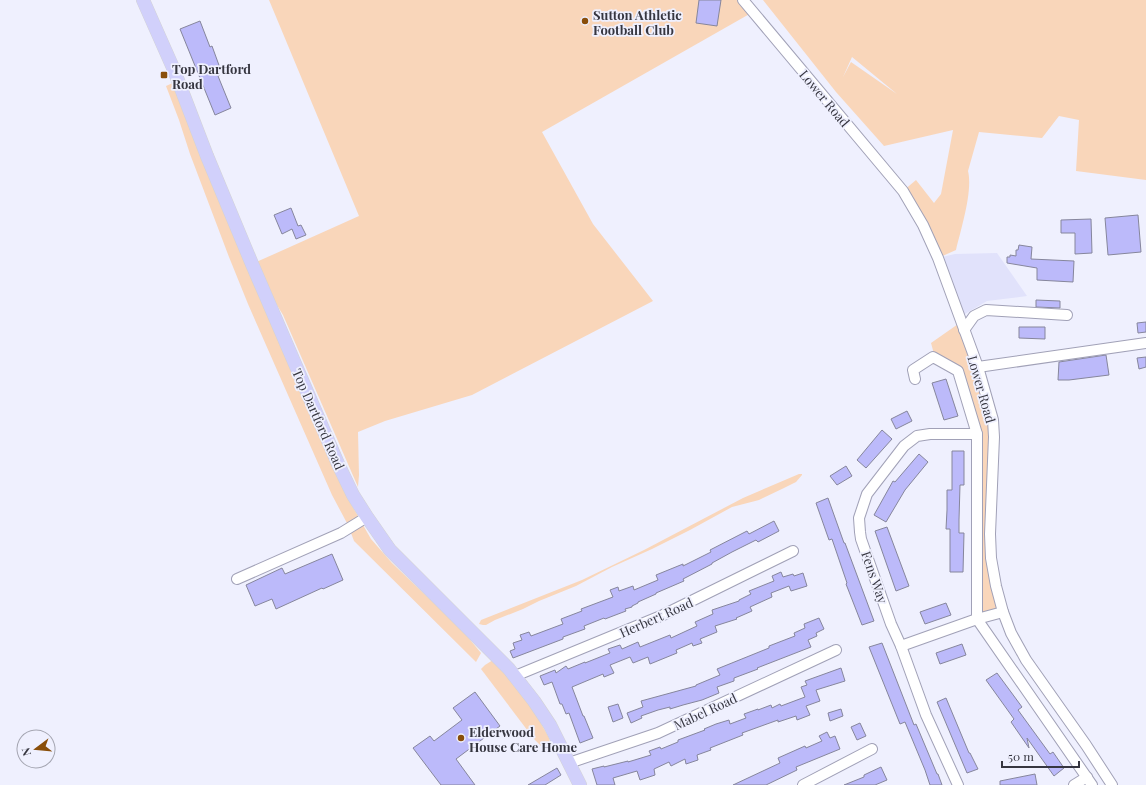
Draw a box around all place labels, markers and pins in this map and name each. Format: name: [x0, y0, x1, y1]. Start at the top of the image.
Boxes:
place label: Sutton Athletic Football Club: [593, 6, 682, 38]
marker: Sutton Athletic Football Club: [580, 16, 590, 26]
place label: Top Dartford Road: [172, 60, 251, 92]
marker: Top Dartford Road: [159, 70, 169, 80]
place label: Elderwood House Care Home: [469, 723, 578, 755]
marker: Elderwood House Care Home: [456, 733, 466, 743]

